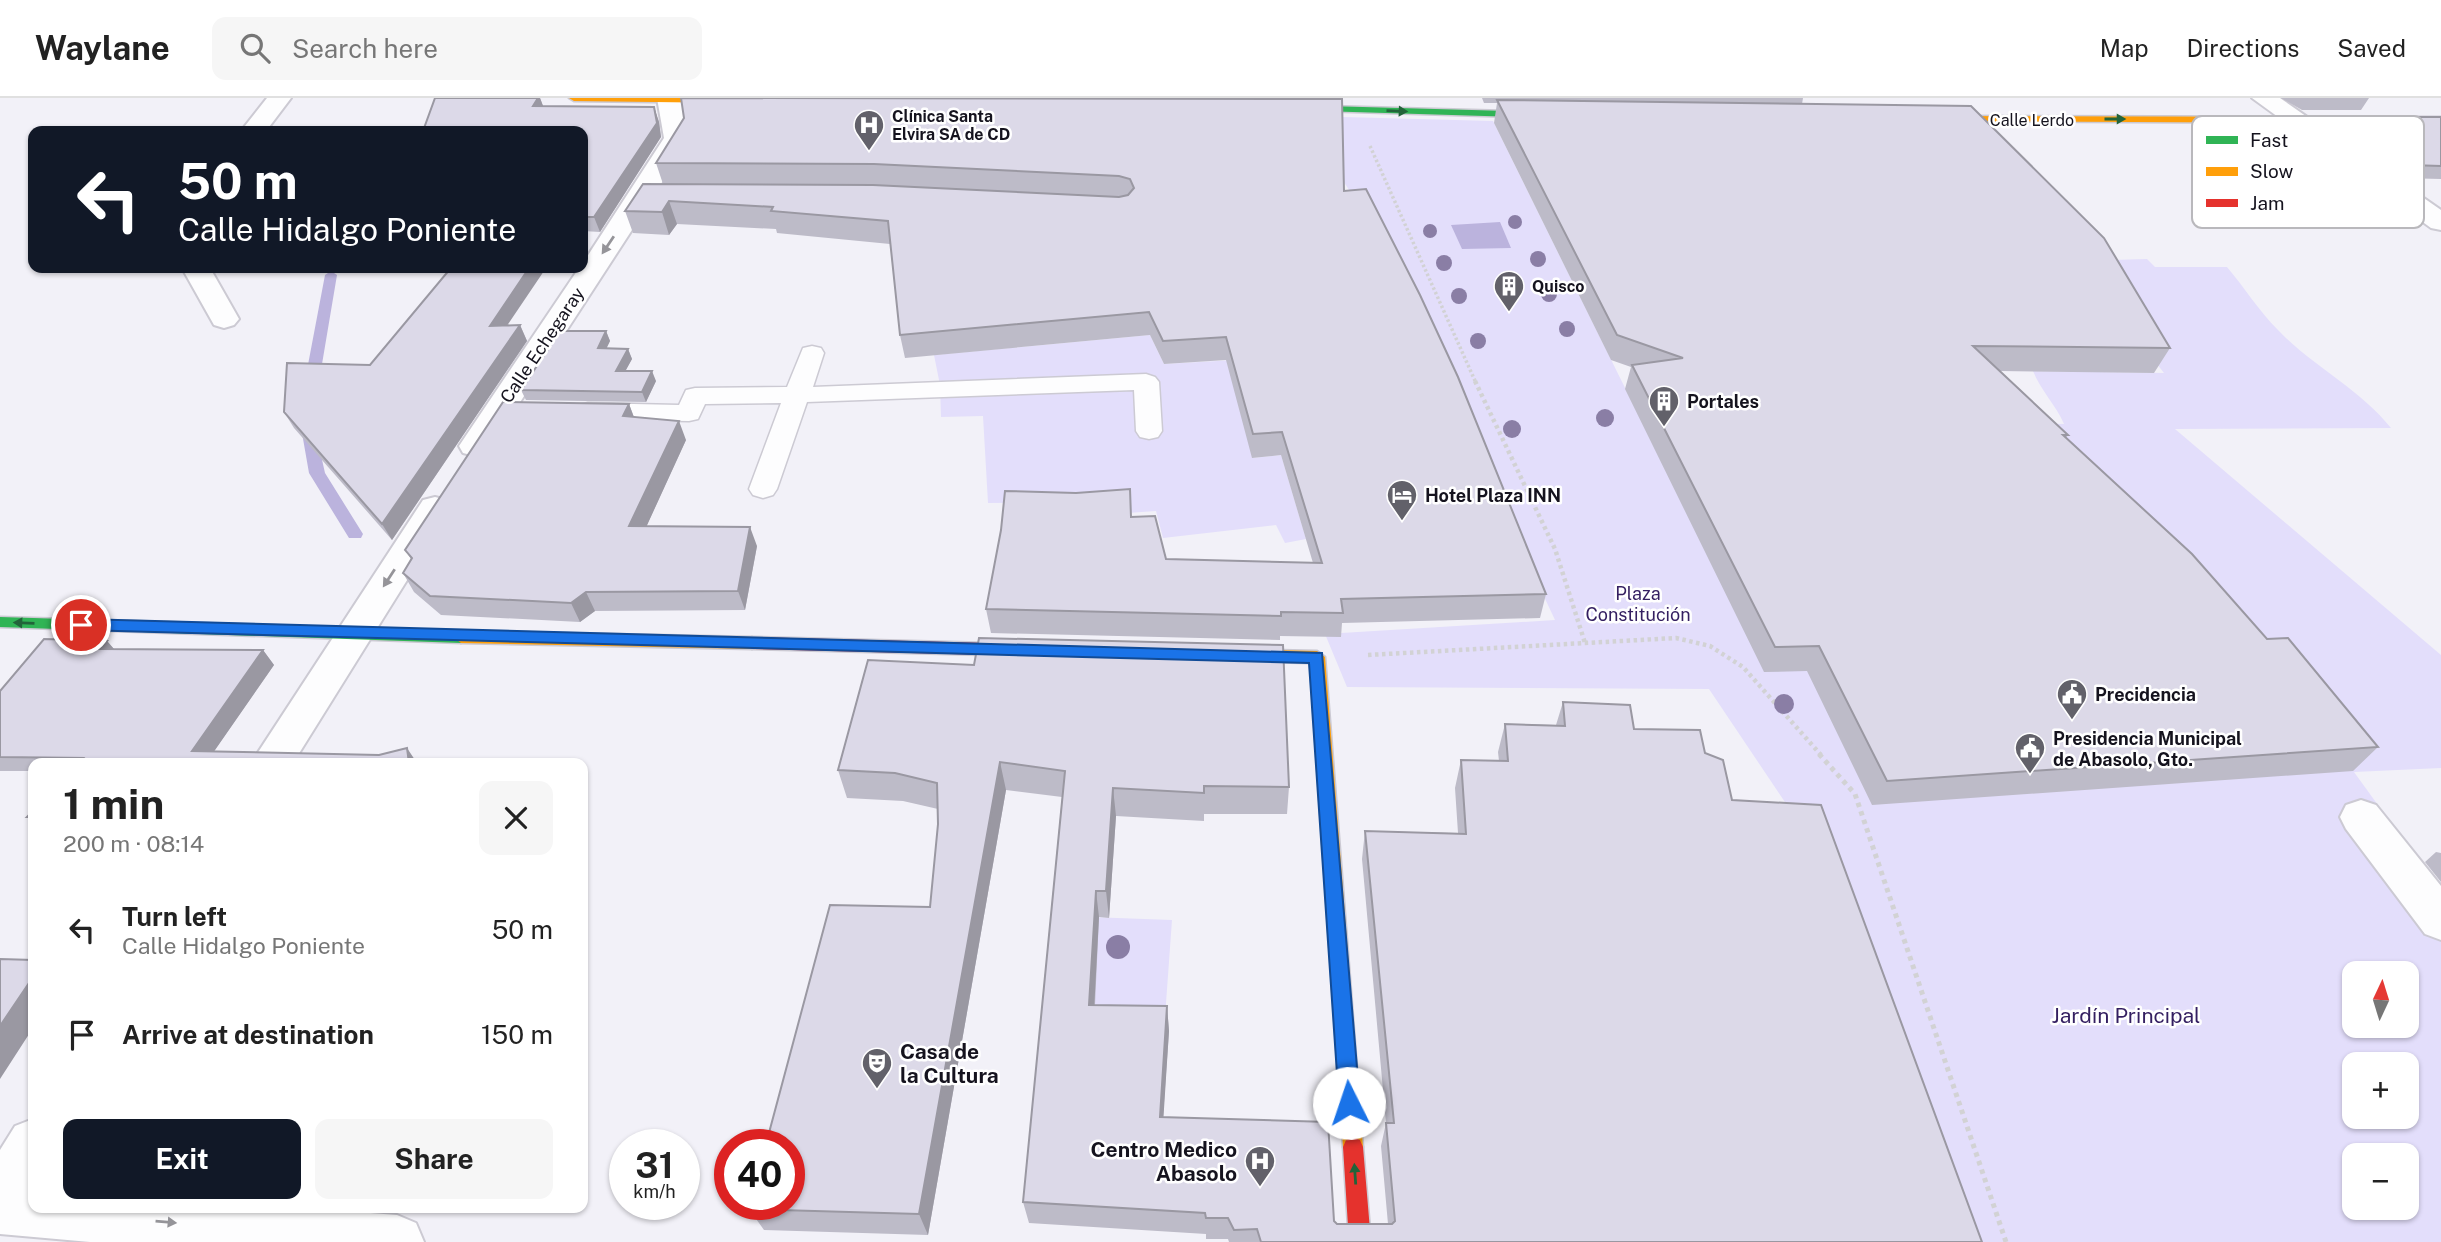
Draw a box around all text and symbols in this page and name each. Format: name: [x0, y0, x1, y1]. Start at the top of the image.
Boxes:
search box: [212, 17, 702, 80]
text: Waylane: [35, 29, 170, 67]
icon: search: [236, 29, 274, 67]
text: Search here: [292, 33, 438, 64]
text: Map: [2100, 34, 2149, 62]
text: Directions: [2187, 34, 2299, 62]
text: Saved: [2337, 34, 2406, 62]
one-way arrow: [1387, 105, 1409, 116]
place label: Clínica Santa Elvira SA de CD: [892, 107, 1010, 144]
hospital icon: Clínica Santa Elvira SA de CD: [852, 108, 886, 152]
street label: Calle Lerdo: [1990, 111, 2074, 130]
one-way arrow: [2104, 113, 2126, 125]
legend: [2192, 116, 2424, 228]
text: Fast: [2250, 129, 2288, 151]
text: 50 m: [178, 152, 298, 210]
icon: left: [63, 154, 154, 245]
text: Slow: [2250, 160, 2294, 182]
text: Jam: [2250, 192, 2284, 214]
text: Calle Hidalgo Poniente: [178, 211, 516, 248]
one-way arrow: [602, 235, 615, 255]
building icon: Quisco: [1492, 269, 1526, 313]
place label: Quisco: [1532, 277, 1585, 296]
street label: Calle Echegaray: [496, 283, 589, 407]
building icon: Portales: [1647, 384, 1681, 428]
place label: Portales: [1687, 391, 1759, 412]
hotel icon: Hotel Plaza INN: [1385, 478, 1419, 522]
place label: Hotel Plaza INN: [1425, 485, 1561, 506]
one-way arrow: [382, 569, 395, 588]
park label: Plaza Constitución: [1585, 583, 1691, 625]
pin: [51, 595, 111, 655]
icon: arrive: [62, 606, 100, 644]
one-way arrow: [13, 617, 35, 628]
public building icon: Precidencia: [2055, 677, 2089, 721]
place label: Precidencia: [2095, 684, 2196, 705]
place label: Presidencia Municipal de Abasolo, Gto.: [2053, 728, 2242, 770]
public building icon: Presidencia Municipal de Abasolo, Gto.: [2013, 731, 2047, 775]
text: 1 min: [63, 779, 164, 828]
button: close: [479, 781, 553, 855]
text: 200 m · 08:14: [63, 830, 204, 857]
text: Turn left: [122, 901, 227, 932]
icon: left: [63, 911, 101, 949]
text: 50 m: [492, 914, 553, 945]
text: Calle Hidalgo Poniente: [122, 932, 365, 959]
north arrow: [2342, 961, 2418, 1038]
map controls: [2342, 961, 2419, 1220]
park label: Jardín Principal: [2052, 1003, 2200, 1028]
icon: arrive: [63, 1016, 101, 1054]
text: Arrive at destination: [122, 1019, 374, 1050]
text: 150 m: [481, 1019, 553, 1050]
place label: Casa de la Cultura: [900, 1039, 999, 1088]
theatre icon: Casa de la Cultura: [860, 1046, 894, 1090]
button: +: [2342, 1052, 2419, 1129]
position arrow: [1312, 1066, 1386, 1140]
button: Exit: [63, 1119, 301, 1199]
button: Share: [315, 1119, 553, 1199]
speed limit sign: 40: [714, 1129, 805, 1220]
place label: Centro Medico Abasolo: [1091, 1137, 1237, 1186]
button: −: [2342, 1143, 2419, 1220]
hospital icon: Centro Medico Abasolo: [1243, 1144, 1277, 1188]
text: 31: [635, 1145, 674, 1186]
one-way arrow: [1349, 1163, 1360, 1185]
text: km/h: [633, 1181, 676, 1202]
one-way arrow: [155, 1217, 177, 1228]

